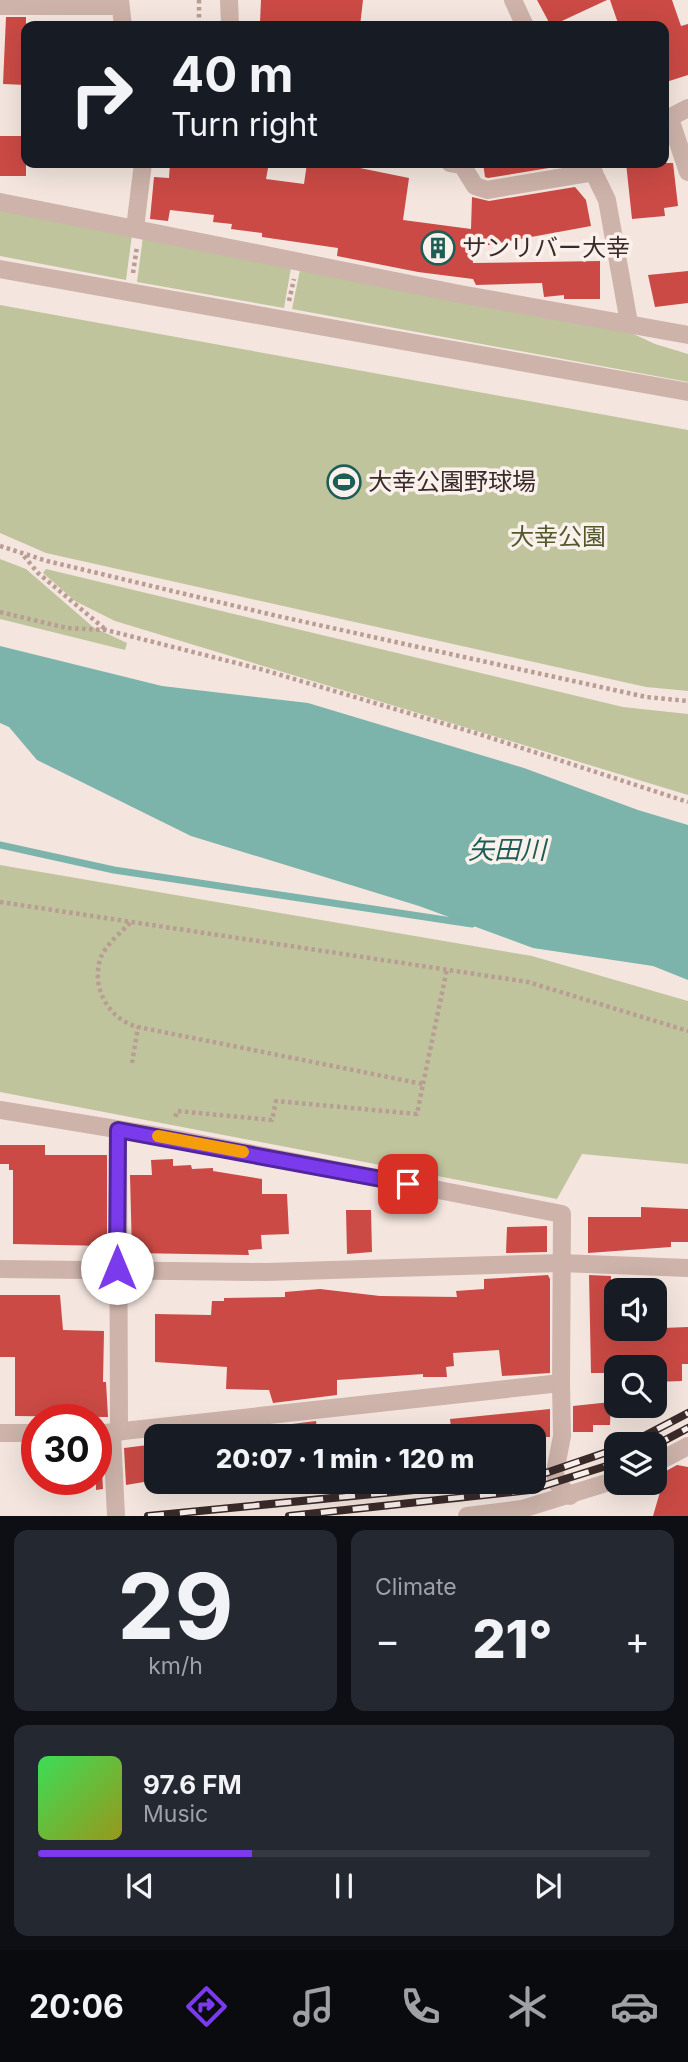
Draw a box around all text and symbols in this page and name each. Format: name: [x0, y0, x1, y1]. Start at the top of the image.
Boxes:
text: 40 m: [171, 45, 294, 104]
icon: right: [56, 49, 147, 140]
text: Turn right: [171, 105, 318, 144]
building icon: サンリバー大幸: [419, 229, 457, 267]
place label: サンリバー大幸: [462, 233, 630, 262]
sports icon: 大幸公園野球場: [325, 463, 363, 501]
place label: 大幸公園野球場: [368, 467, 536, 496]
park label: 大幸公園: [510, 522, 606, 551]
water label: 矢田川: [468, 834, 549, 865]
pin: [378, 1154, 438, 1214]
icon: arrive: [389, 1165, 427, 1203]
position arrow: [80, 1231, 154, 1305]
map controls: [604, 1278, 667, 1495]
button: sound: [604, 1278, 667, 1341]
button: search: [604, 1355, 667, 1418]
speed limit sign: 30: [21, 1404, 112, 1495]
button: layers: [604, 1432, 667, 1495]
text: 20:07 · 1 min · 120 m: [216, 1443, 474, 1474]
text: 29: [117, 1551, 234, 1661]
text: Climate: [375, 1573, 457, 1601]
text: 21°: [472, 1608, 553, 1671]
text: −: [375, 1617, 400, 1663]
text: +: [625, 1617, 650, 1663]
text: km/h: [148, 1652, 203, 1680]
text: 97.6 FM: [143, 1769, 242, 1800]
text: Music: [143, 1800, 208, 1828]
icon: previous: [121, 1867, 159, 1905]
icon: pause: [325, 1867, 363, 1905]
icon: next: [529, 1867, 567, 1905]
icon: directions: [182, 1982, 231, 2031]
icon: music: [289, 1982, 338, 2031]
icon: phone: [396, 1982, 445, 2031]
icon: climate: [503, 1982, 552, 2031]
icon: car: [610, 1982, 659, 2031]
text: 20:06: [29, 1987, 124, 2026]

